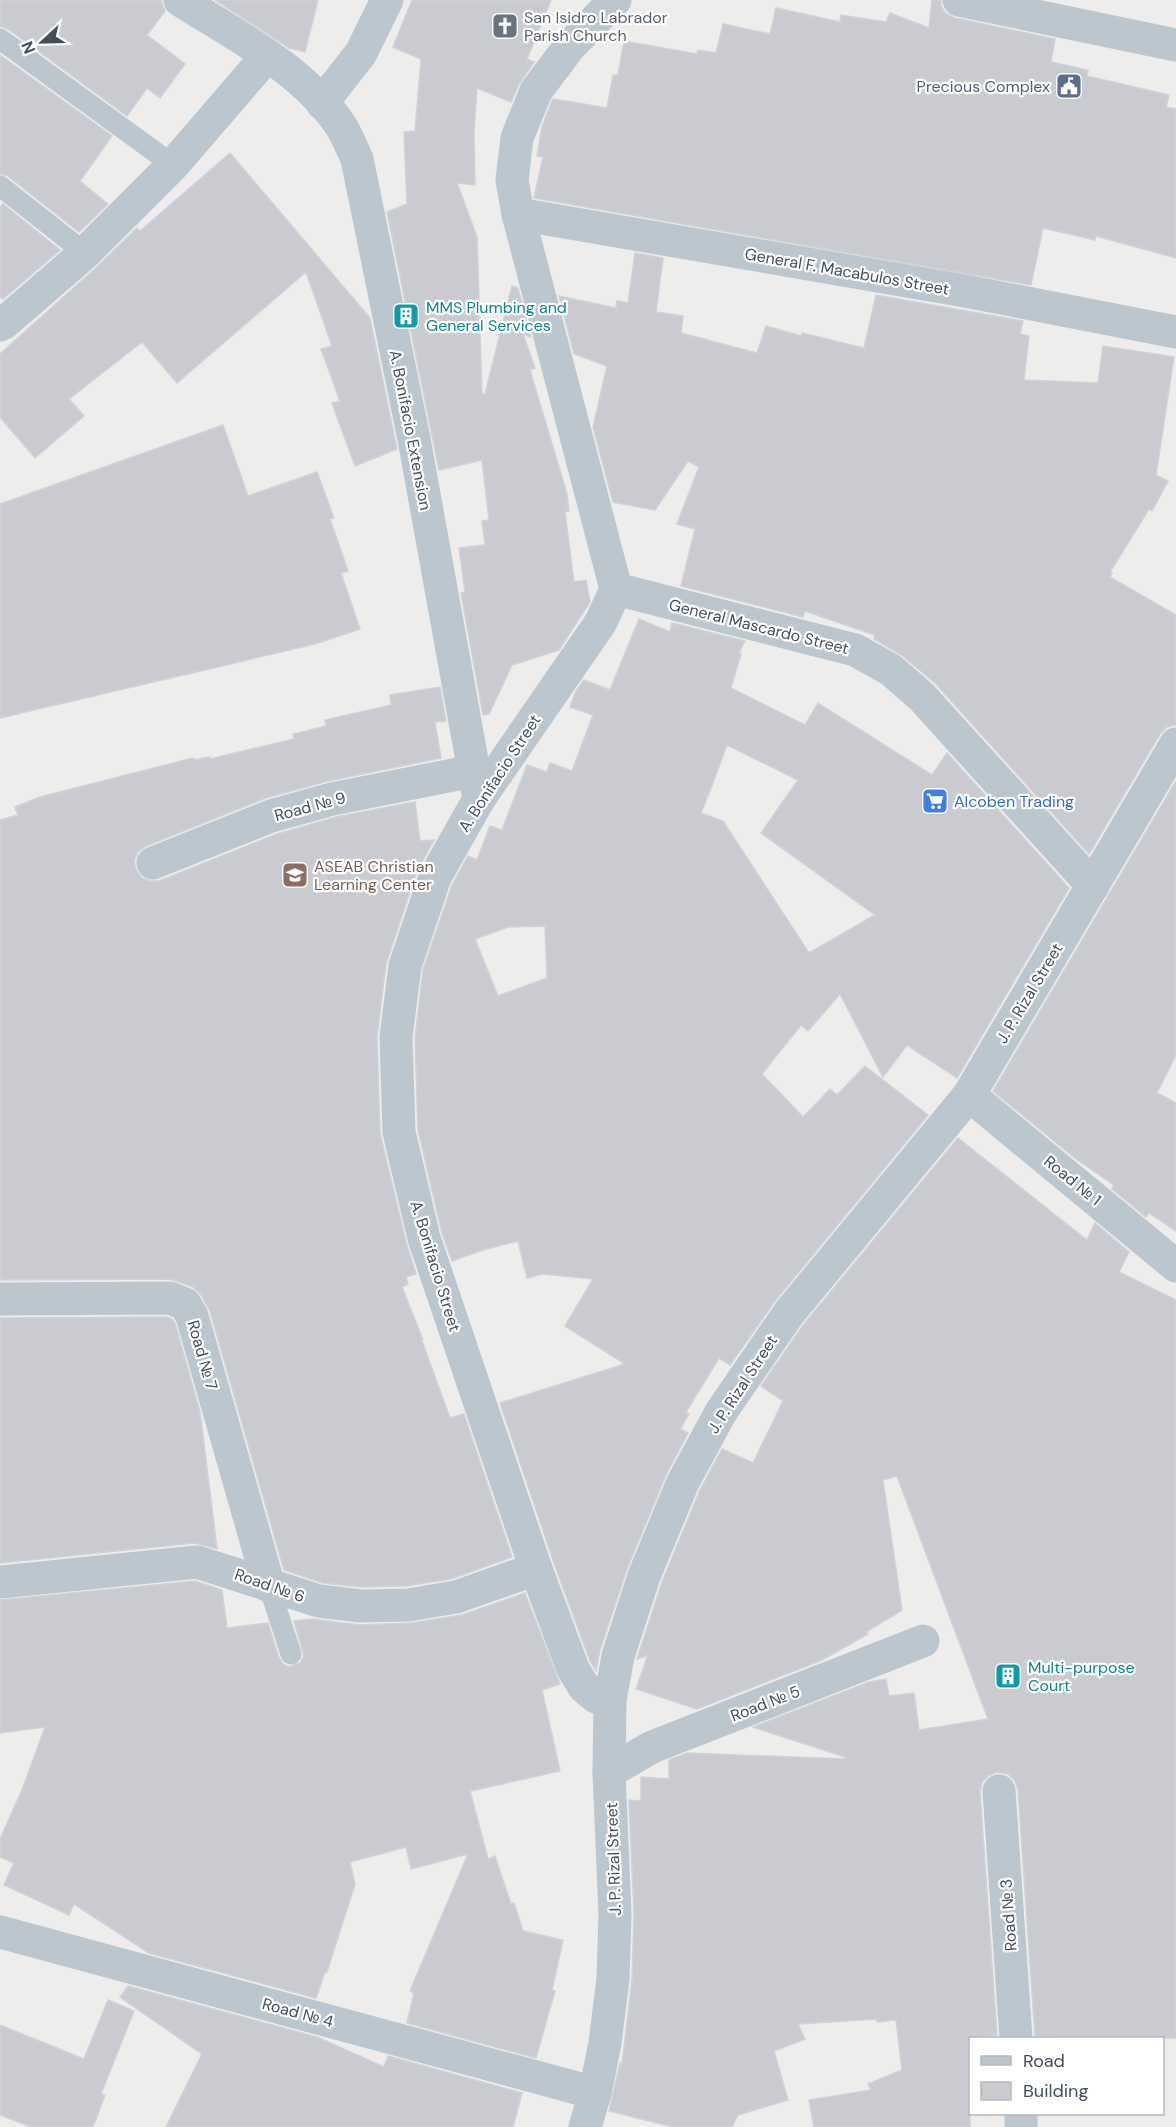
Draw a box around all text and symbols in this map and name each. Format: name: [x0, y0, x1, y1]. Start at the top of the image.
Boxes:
place label: San Isidro Labrador Parish Church: [524, 7, 668, 46]
church icon: San Isidro Labrador Parish Church: [490, 11, 520, 41]
north arrow: [12, 12, 72, 72]
text: N: [17, 38, 40, 57]
public building icon: Precious Complex: [1054, 71, 1084, 101]
place label: Precious Complex: [917, 76, 1050, 97]
street label: General F. Macabulos Street: [743, 243, 951, 300]
place label: MMS Plumbing and General Services: [426, 297, 567, 336]
building icon: MMS Plumbing and General Services: [391, 301, 421, 331]
street label: A. Bonifacio Extension: [385, 348, 436, 512]
street label: General Mascardo Street: [667, 594, 851, 659]
street label: A. Bonifacio Street: [454, 710, 545, 836]
supermarket icon: Alcoben Trading: [920, 786, 950, 816]
street label: Road № 9: [272, 787, 348, 826]
place label: Alcoben Trading: [954, 791, 1074, 812]
place label: ASEAB Christian Learning Center: [314, 856, 434, 895]
school or university icon: ASEAB Christian Learning Center: [280, 860, 310, 890]
street label: J. P. Rizal Street: [991, 939, 1068, 1047]
street label: Road № 1: [1040, 1151, 1106, 1210]
street label: A. Bonifacio Street: [406, 1198, 465, 1334]
street label: Road № 7: [183, 1318, 222, 1392]
street label: J. P. Rizal Street: [703, 1331, 782, 1437]
street label: Road № 6: [232, 1564, 308, 1607]
place label: Multi-purpose Court: [1028, 1657, 1135, 1696]
building icon: Multi-purpose Court: [993, 1661, 1023, 1691]
street label: Road № 5: [727, 1681, 803, 1726]
street label: J. P. Rizal Street: [601, 1802, 626, 1916]
street label: Road № 3: [995, 1878, 1021, 1952]
street label: Road № 4: [260, 1993, 336, 2032]
legend: [969, 2037, 1164, 2115]
text: Road: [1023, 2049, 1065, 2073]
text: Building: [1023, 2079, 1088, 2103]

